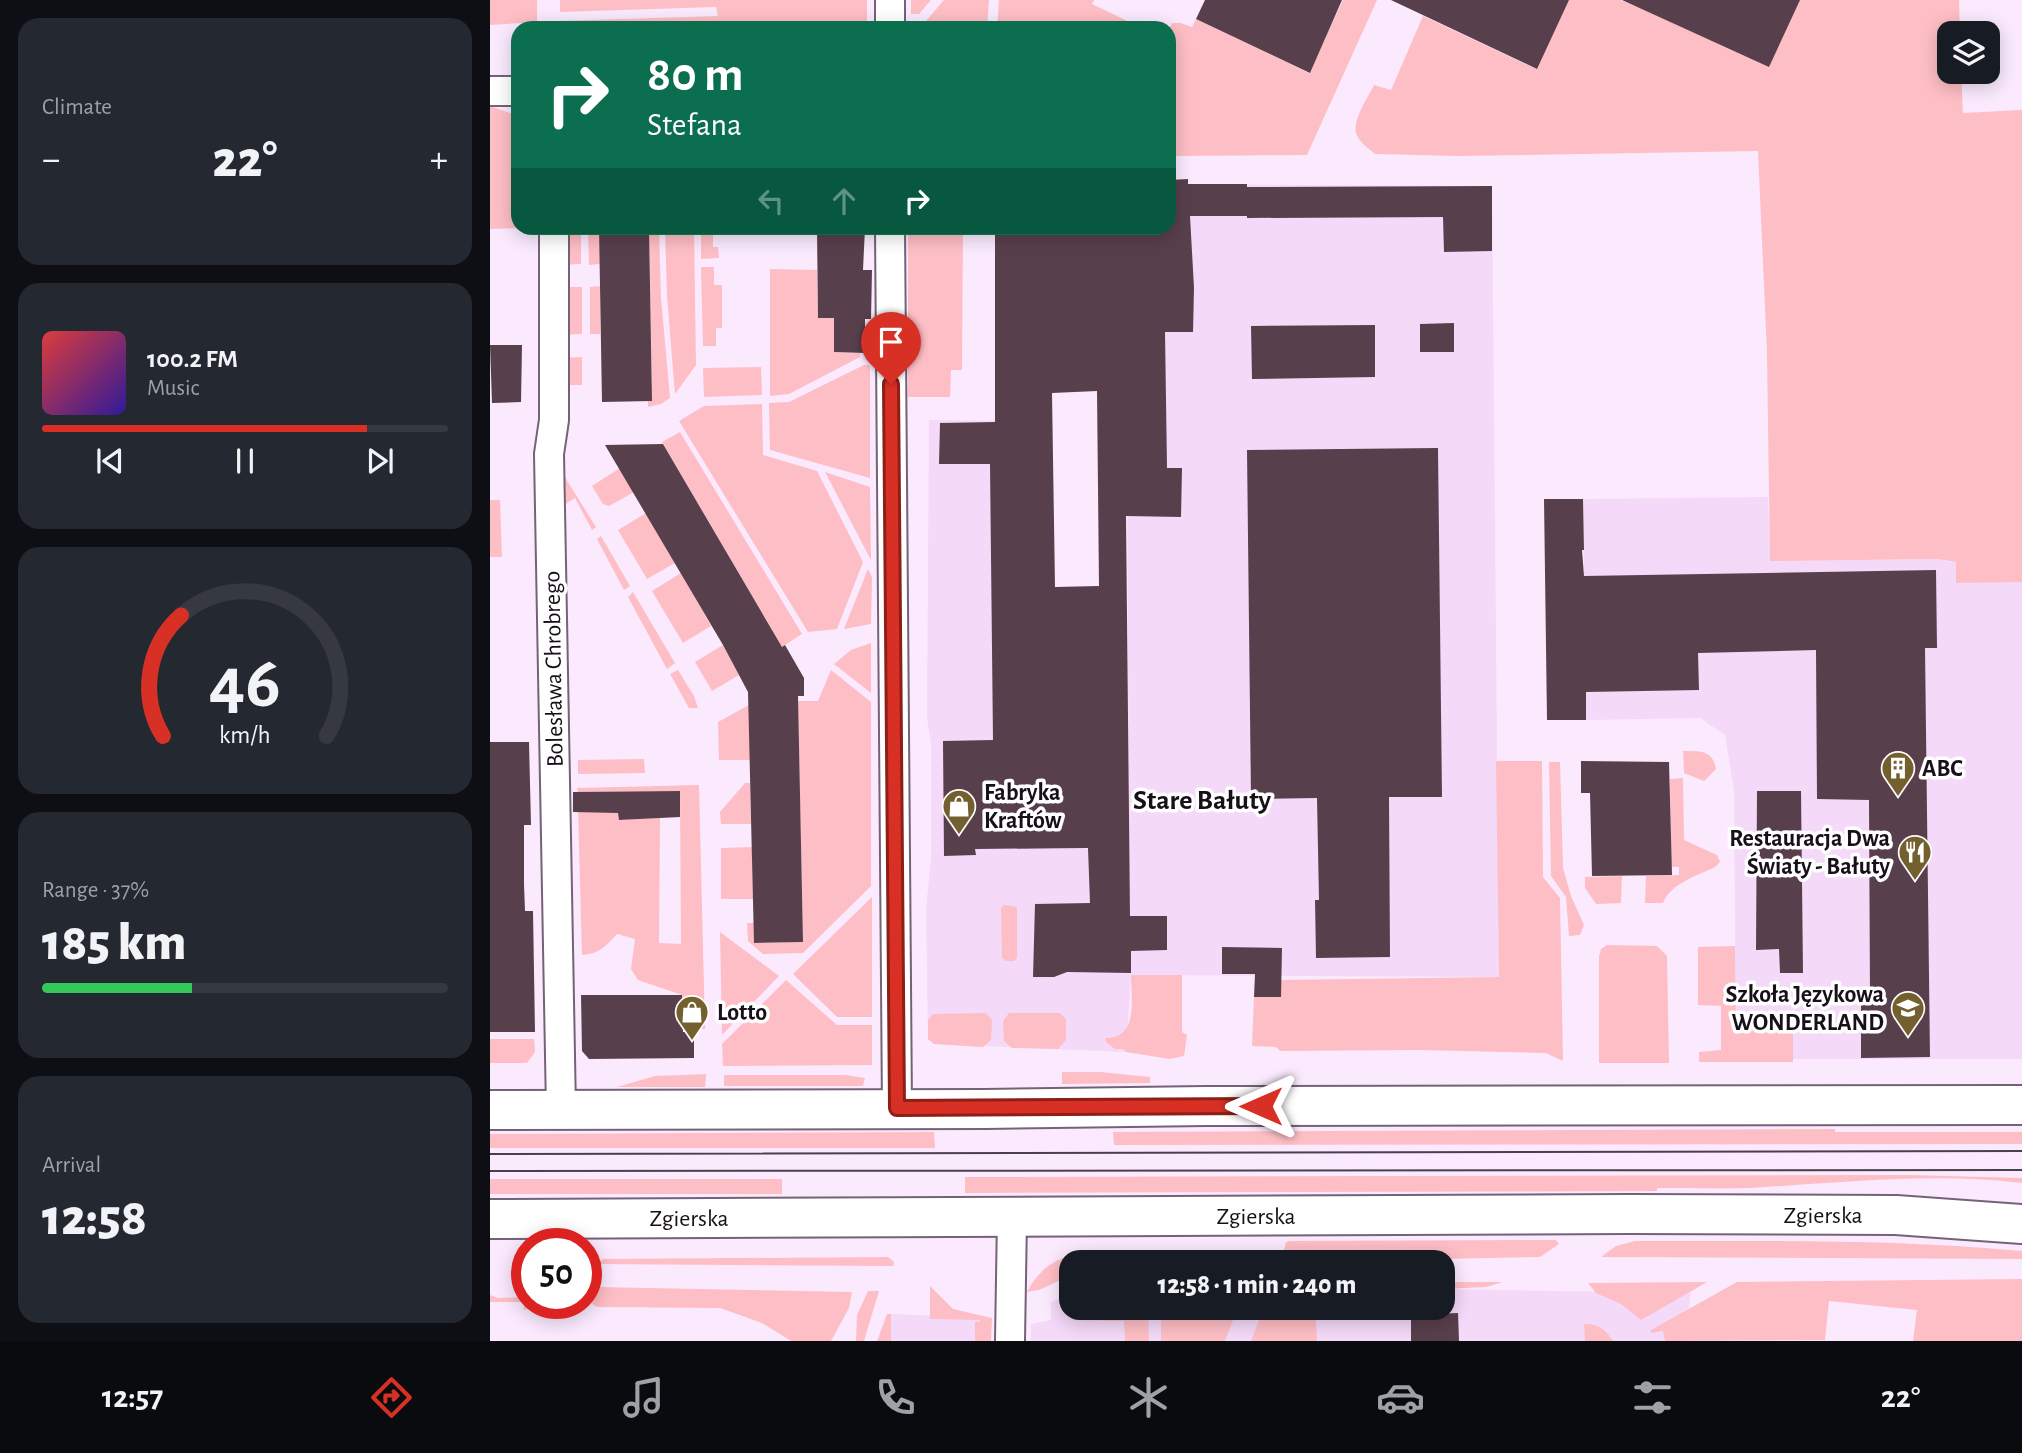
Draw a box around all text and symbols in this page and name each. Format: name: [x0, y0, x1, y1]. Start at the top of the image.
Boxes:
map controls: [1937, 21, 2000, 84]
button: layers: [1937, 21, 2000, 84]
icon: right: [532, 49, 623, 140]
text: 80 m: [647, 51, 744, 100]
text: Climate: [42, 96, 112, 119]
text: Stefana: [647, 109, 742, 141]
text: 22°: [212, 134, 278, 186]
text: −: [42, 141, 60, 179]
text: +: [430, 141, 448, 179]
icon: left: [752, 182, 790, 220]
icon: ahead: [825, 182, 863, 220]
icon: right: [898, 182, 936, 220]
pin: [861, 312, 921, 384]
icon: arrive: [872, 323, 910, 361]
text: 100.2 FM: [147, 346, 238, 372]
text: Music: [147, 377, 199, 400]
icon: previous: [91, 442, 129, 480]
icon: pause: [226, 442, 264, 480]
icon: next: [361, 442, 399, 480]
street label: Bolesława Chrobrego: [540, 571, 568, 767]
text: 46: [209, 649, 281, 722]
text: km/h: [219, 723, 271, 748]
building icon: ABC: [1879, 749, 1917, 798]
place label: ABC: [1922, 757, 1963, 781]
place label: Fabryka Kraftów: [984, 781, 1062, 833]
shop icon: Fabryka Kraftów: [940, 787, 978, 836]
district label: Stare Bałuty: [1133, 787, 1272, 815]
place label: Restauracja Dwa Światy - Bałuty: [1729, 827, 1890, 879]
restaurant icon: Restauracja Dwa Światy - Bałuty: [1896, 833, 1934, 882]
text: Range · 37%: [42, 879, 149, 902]
text: 185 km: [42, 917, 186, 969]
place label: Szkoła Językowa WONDERLAND: [1726, 983, 1884, 1035]
school or university icon: Szkoła Językowa WONDERLAND: [1889, 989, 1927, 1038]
shop icon: Lotto: [673, 993, 711, 1042]
place label: Lotto: [717, 1001, 767, 1025]
position arrow: [1224, 1069, 1298, 1143]
text: Arrival: [42, 1154, 101, 1177]
text: 12:58: [42, 1192, 147, 1244]
street label: Zgierska: [1783, 1204, 1863, 1228]
street label: Zgierska: [1216, 1205, 1296, 1229]
street label: Zgierska: [649, 1207, 729, 1231]
speed limit sign: 50: [511, 1228, 602, 1319]
text: 12:58 · 1 min · 240 m: [1158, 1272, 1356, 1298]
icon: directions: [367, 1373, 416, 1422]
icon: music: [619, 1373, 668, 1422]
icon: phone: [871, 1373, 920, 1422]
icon: climate: [1124, 1373, 1173, 1422]
icon: car: [1376, 1373, 1425, 1422]
icon: filters: [1628, 1373, 1677, 1422]
text: 12:57: [102, 1381, 163, 1413]
text: 22°: [1881, 1381, 1920, 1413]

